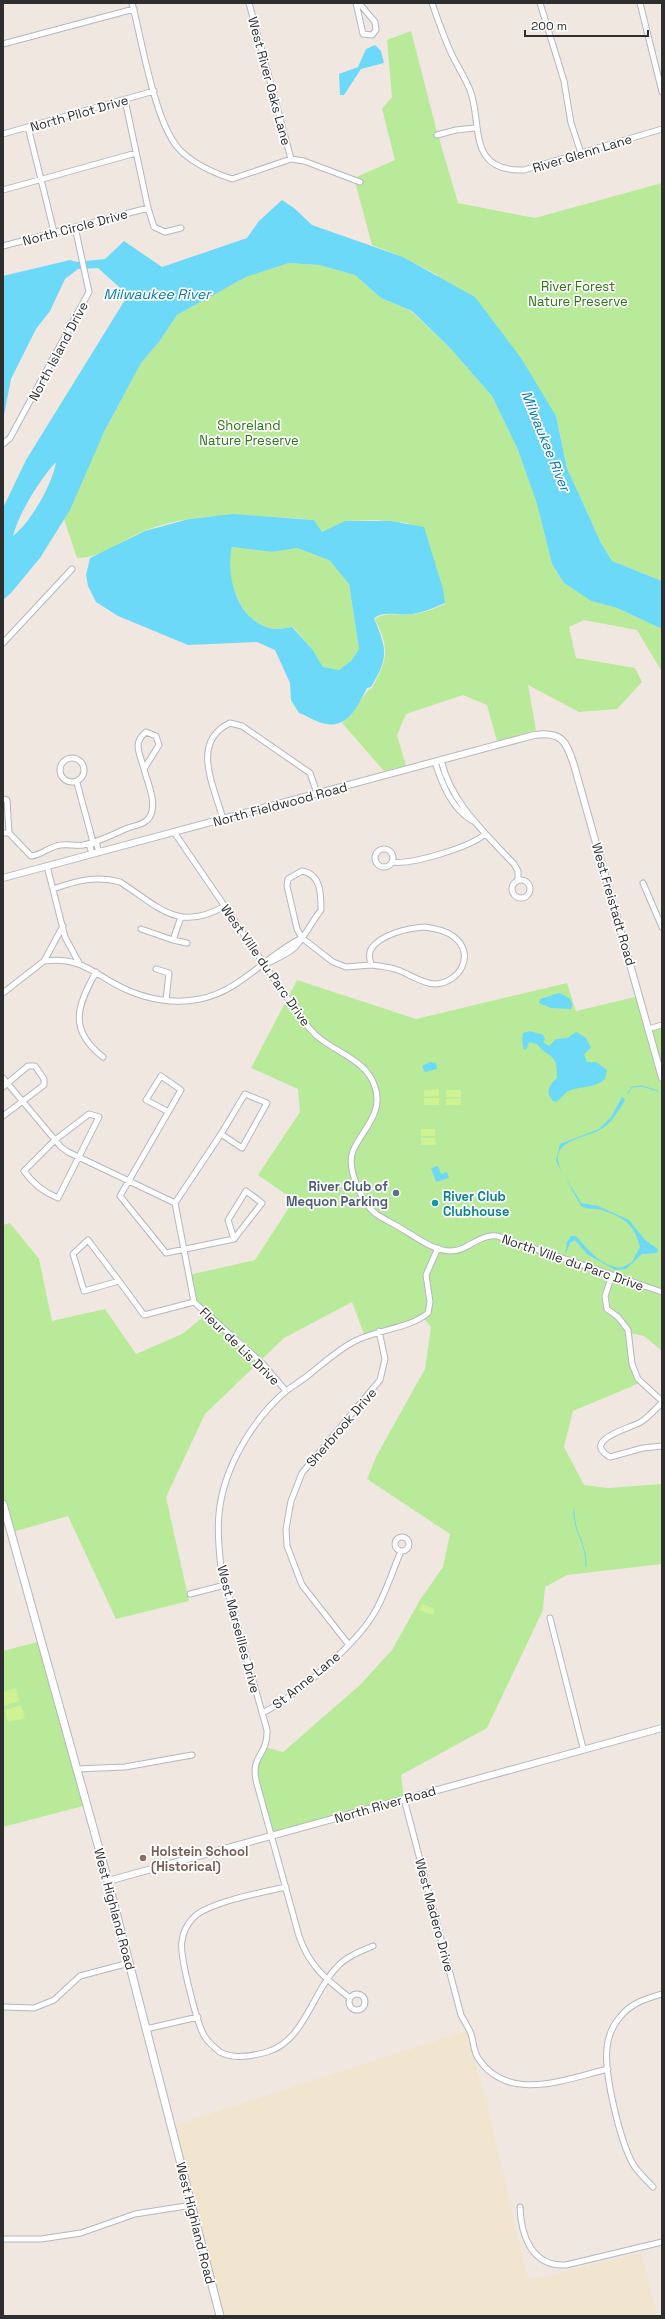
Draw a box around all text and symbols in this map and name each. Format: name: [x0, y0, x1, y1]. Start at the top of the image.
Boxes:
scale bar: [525, 12, 648, 38]
street label: West River Oaks Lane: [244, 15, 295, 147]
text: 200 m: [531, 18, 567, 34]
street label: North Pilot Drive: [28, 91, 130, 136]
street label: River Glenn Lane: [530, 130, 634, 177]
street label: North Circle Drive: [21, 205, 130, 250]
park label: River Forest Nature Preserve: [528, 278, 628, 310]
water label: Milwaukee River: [104, 285, 212, 303]
street label: North Island Drive: [25, 299, 92, 404]
water label: Milwaukee River: [518, 388, 575, 496]
park label: Shoreland Nature Preserve: [199, 417, 299, 449]
street label: North Fieldwood Road: [211, 778, 349, 831]
street label: West Freistadt Road: [588, 841, 639, 968]
street label: West Ville du Parc Drive: [217, 901, 314, 1030]
place label: River Club of Mequon Parking: [286, 1178, 388, 1210]
marker: River Club of Mequon Parking: [391, 1188, 401, 1198]
place label: River Club Clubhouse: [443, 1188, 509, 1220]
marker: River Club Clubhouse: [430, 1198, 440, 1208]
street label: North Ville du Parc Drive: [500, 1230, 646, 1295]
street label: Fleur de Lis Drive: [196, 1304, 283, 1389]
street label: Sherbrook Drive: [302, 1384, 380, 1470]
street label: West Marseilles Drive: [213, 1563, 264, 1695]
street label: St Anne Lane: [269, 1648, 344, 1713]
street label: North River Road: [332, 1782, 438, 1827]
place label: Holstein School (Historical): [151, 1843, 248, 1875]
street label: West Highland Road: [90, 1846, 139, 1972]
marker: Holstein School (Historical): [138, 1853, 148, 1863]
street label: West Madero Drive: [411, 1857, 458, 1974]
street label: West Highland Road: [172, 2160, 219, 2286]

